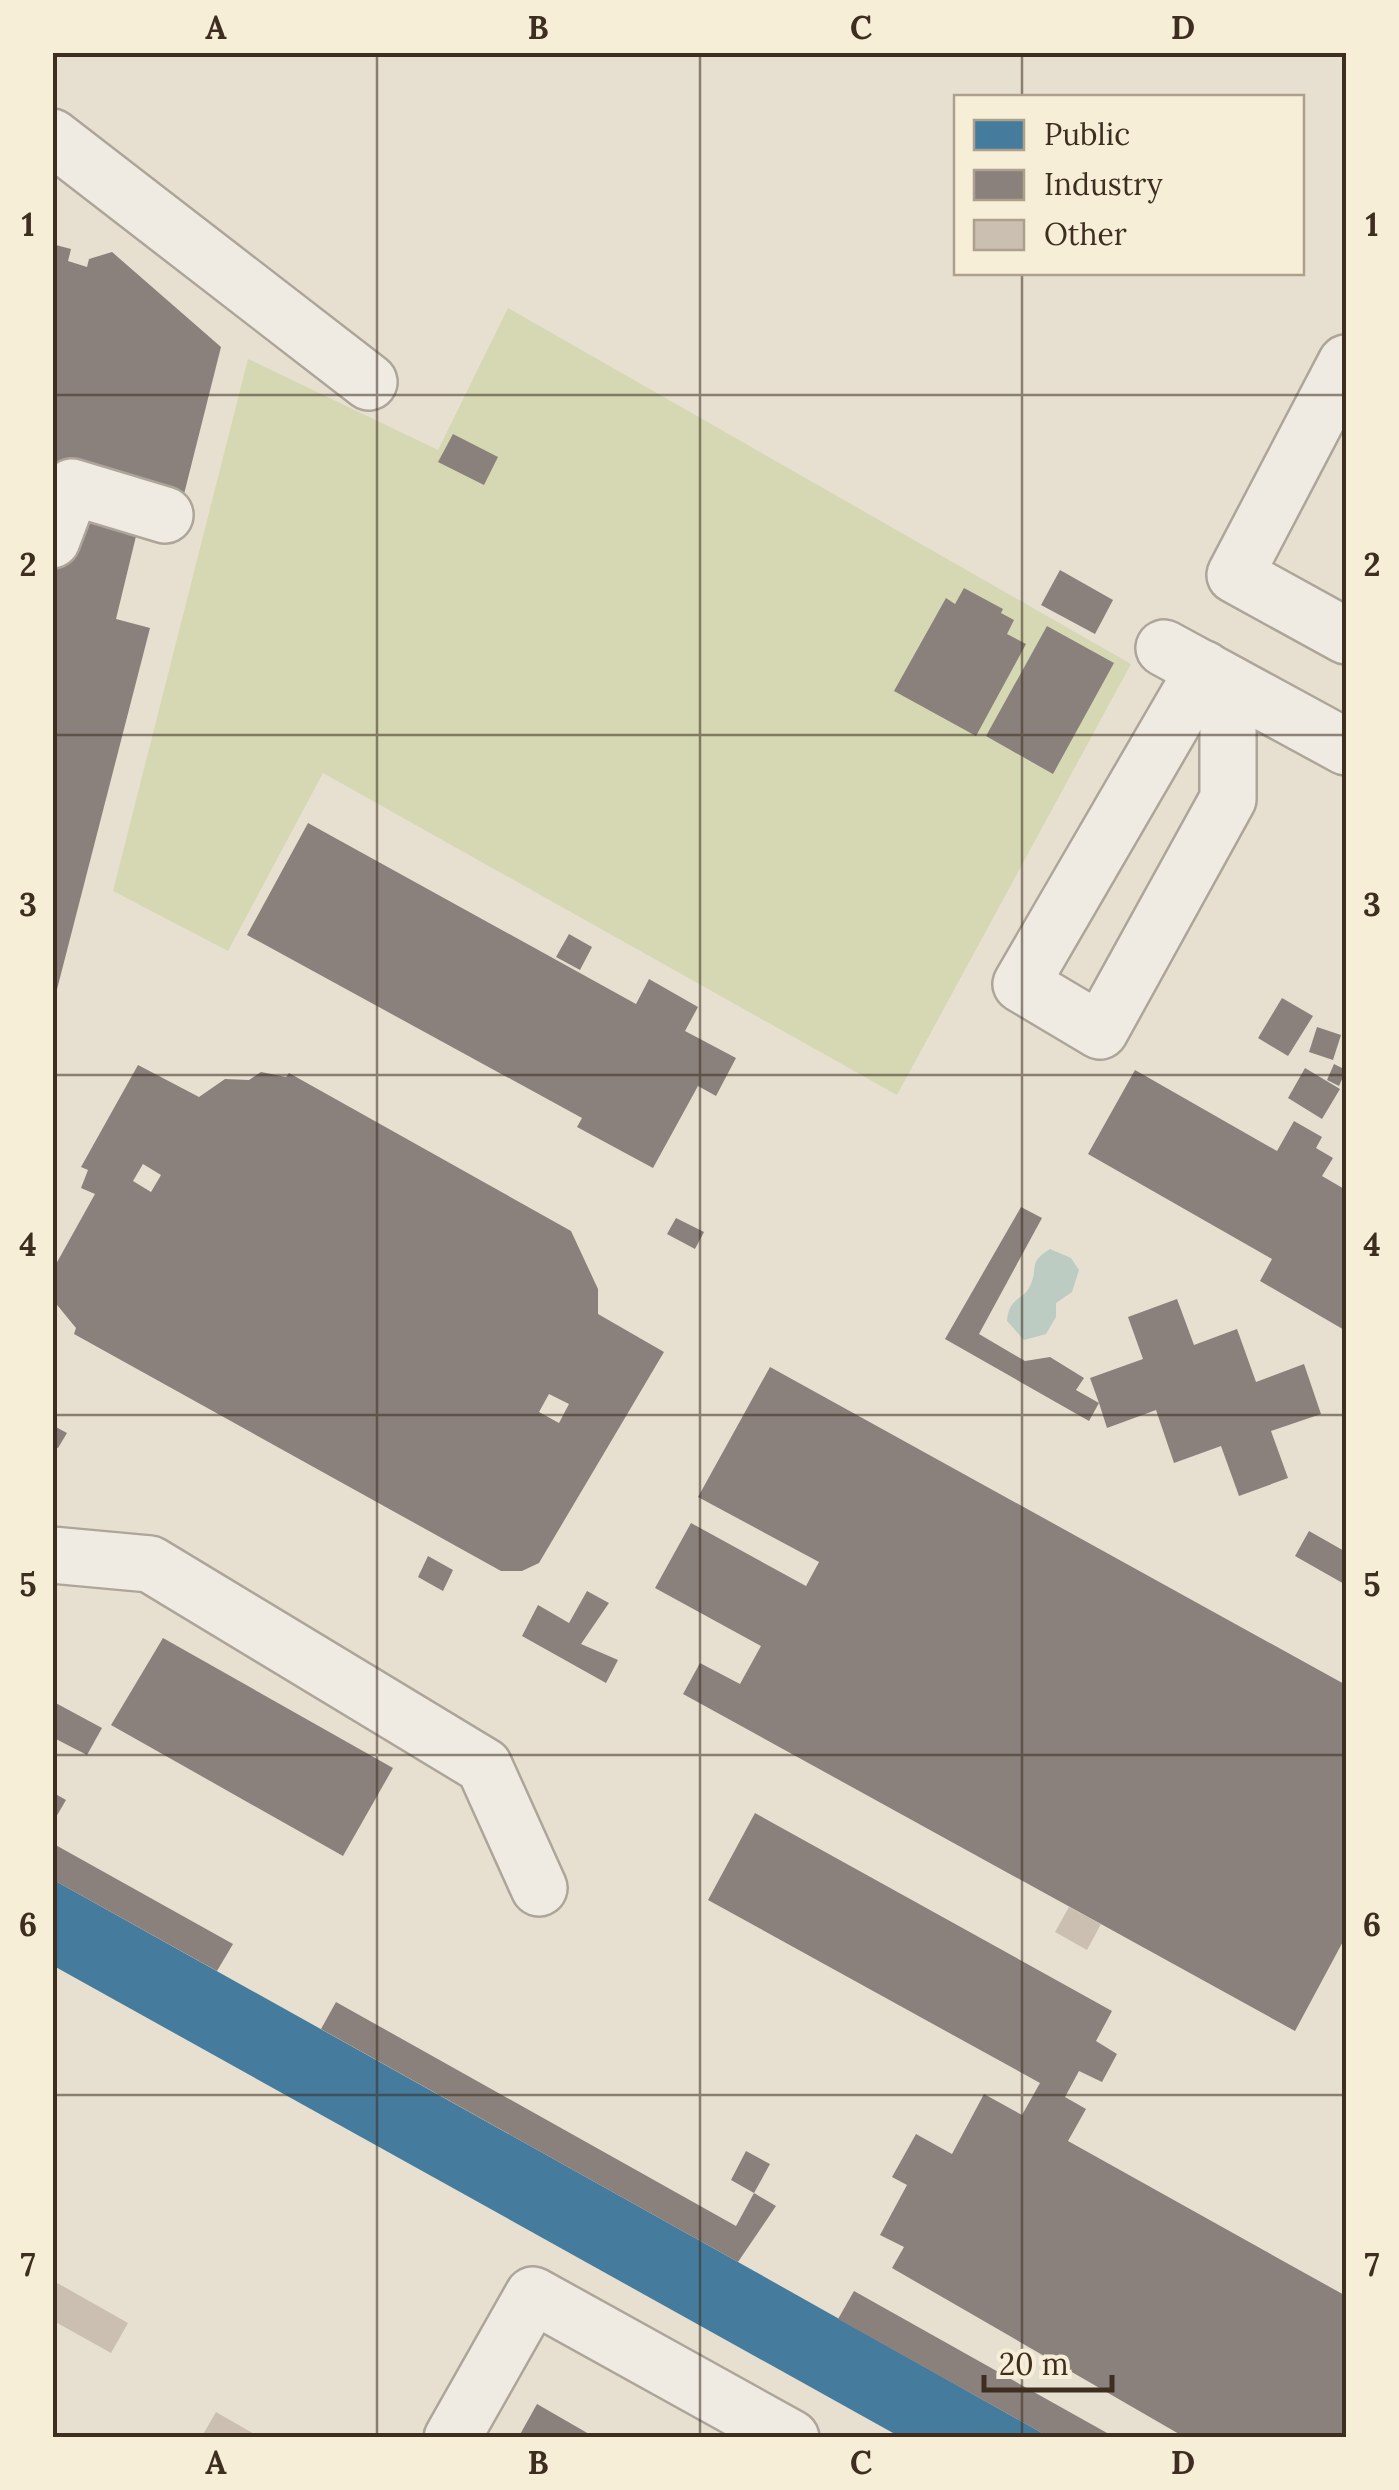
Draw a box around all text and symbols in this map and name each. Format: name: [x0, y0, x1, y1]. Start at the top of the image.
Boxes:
text: A: [205, 7, 227, 48]
text: B: [527, 7, 549, 48]
text: C: [850, 7, 872, 48]
text: D: [1171, 7, 1195, 48]
legend: [954, 95, 1304, 275]
text: Public: [1044, 115, 1130, 153]
text: Industry: [1044, 165, 1163, 204]
text: 1: [22, 204, 35, 245]
text: 1: [1366, 204, 1379, 245]
text: Other: [1044, 215, 1127, 253]
text: 2: [19, 544, 37, 585]
text: 2: [1363, 544, 1381, 585]
text: 3: [19, 884, 37, 925]
text: 3: [1363, 884, 1381, 925]
text: 4: [19, 1224, 37, 1265]
text: 4: [1363, 1224, 1381, 1265]
text: 5: [19, 1564, 37, 1605]
text: 5: [1363, 1564, 1381, 1605]
text: 6: [19, 1904, 37, 1945]
text: 6: [1363, 1904, 1381, 1945]
text: 7: [20, 2244, 36, 2285]
text: 7: [1364, 2244, 1380, 2285]
scale bar: [984, 2330, 1112, 2392]
text: 20 m: [999, 2345, 1068, 2383]
text: A: [205, 2442, 227, 2483]
text: B: [527, 2442, 549, 2483]
text: C: [850, 2442, 872, 2483]
text: D: [1171, 2442, 1195, 2483]

